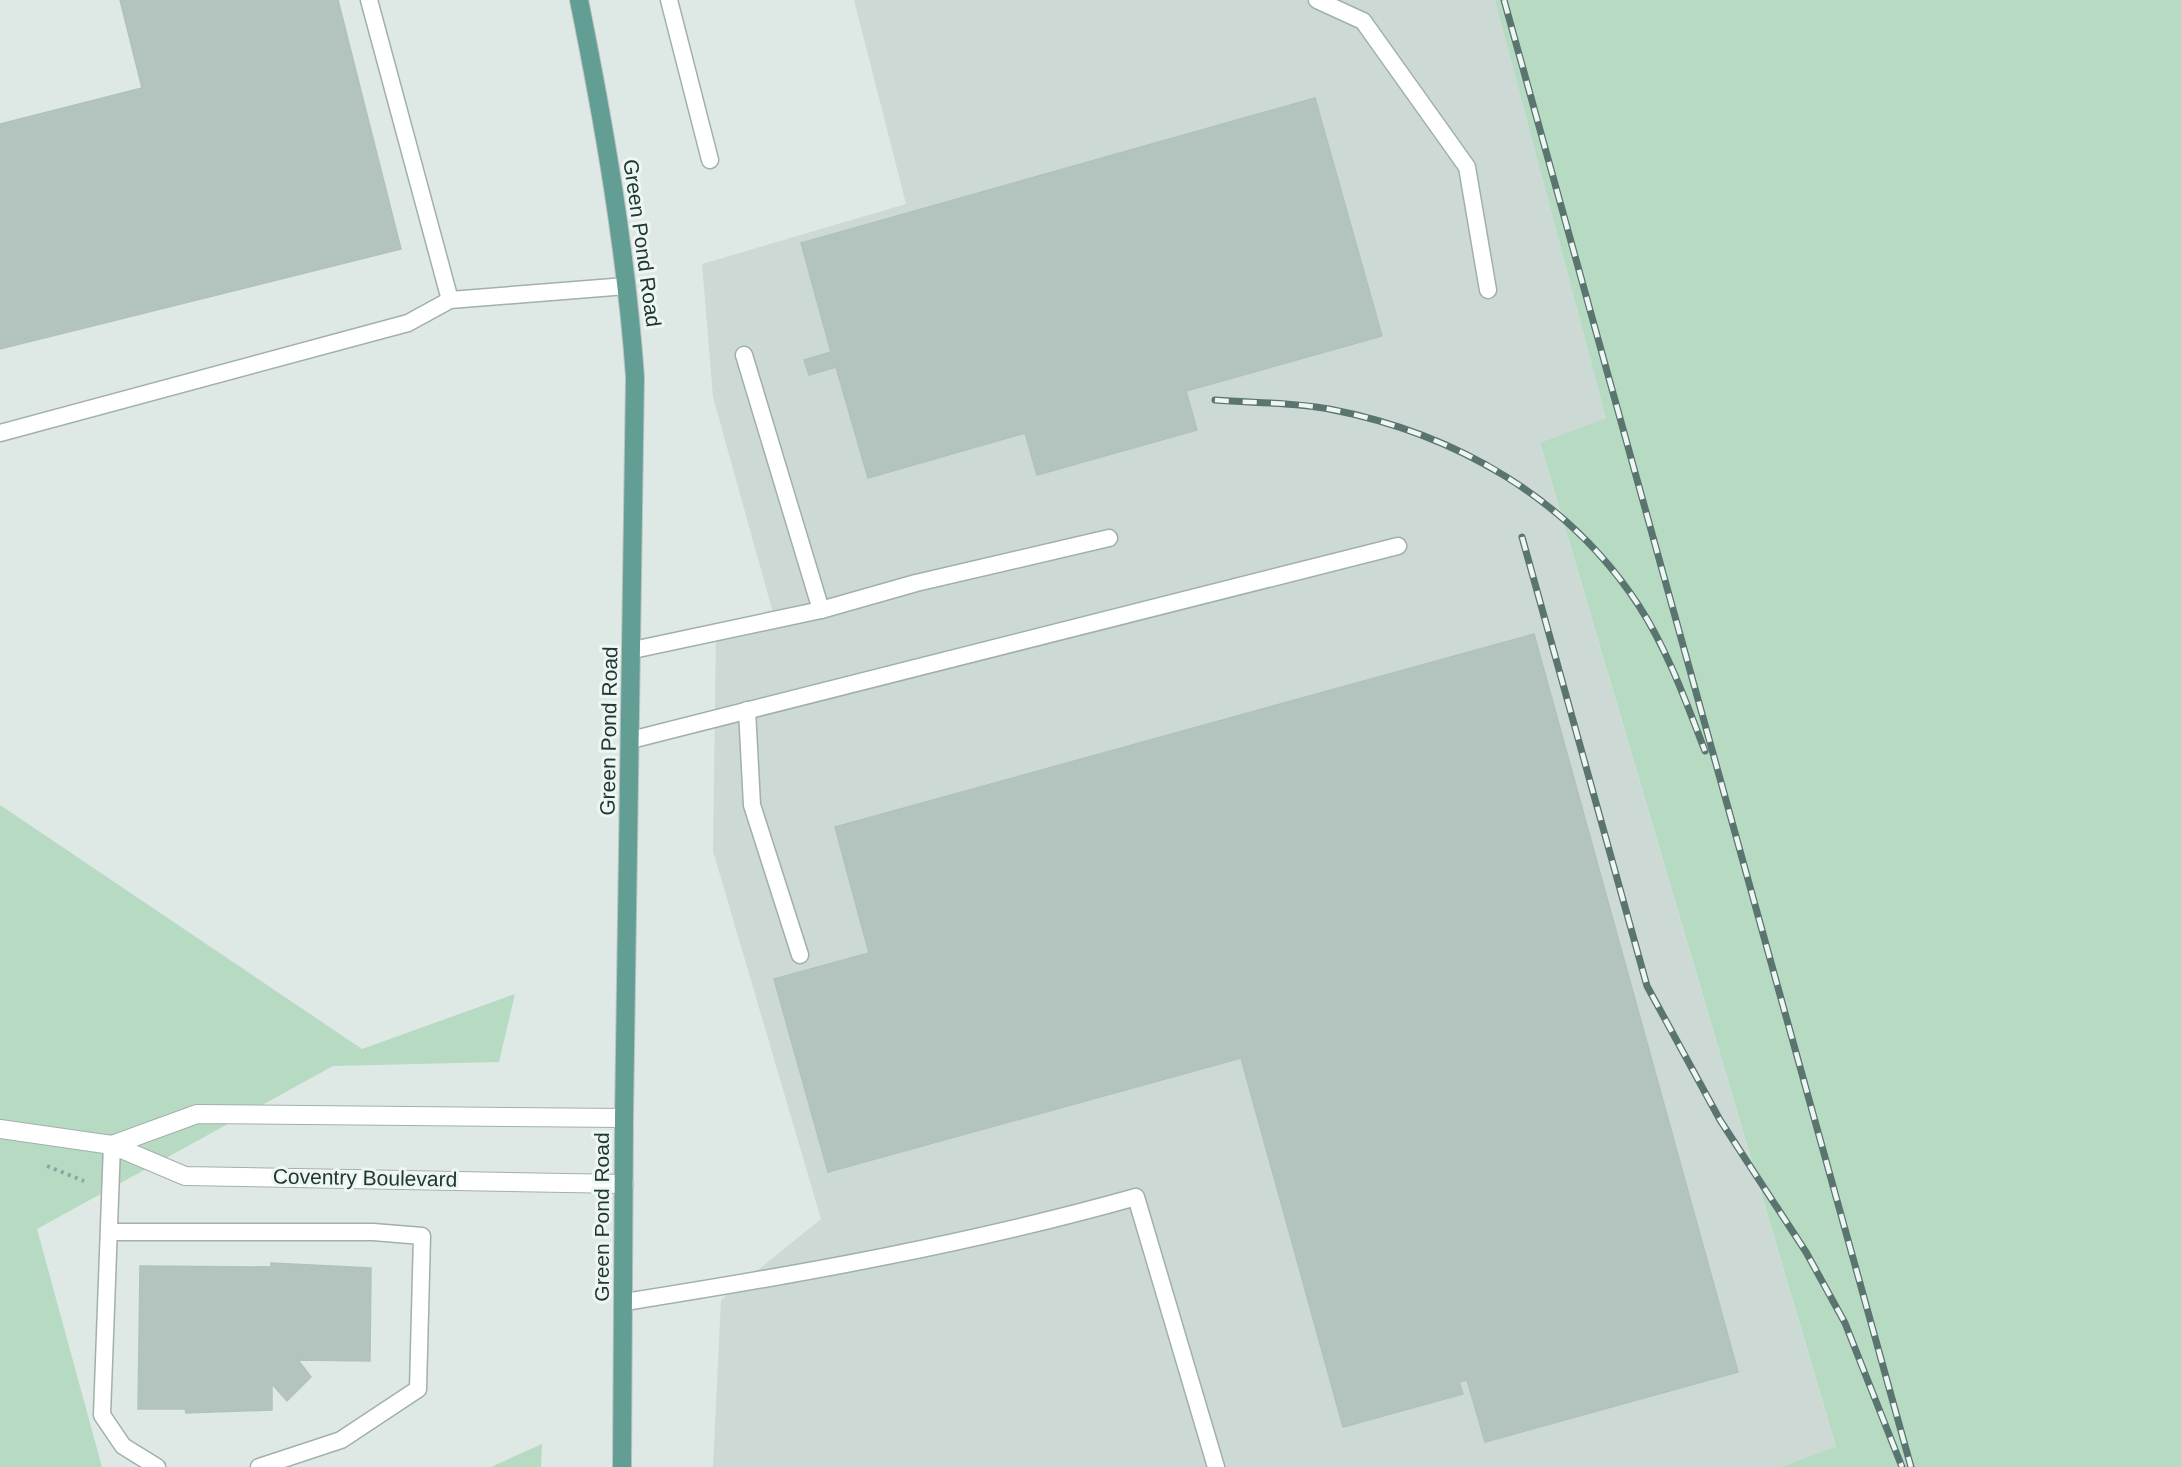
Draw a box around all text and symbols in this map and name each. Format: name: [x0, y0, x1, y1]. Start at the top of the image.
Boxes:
street label: Green Pond Road: [619, 158, 666, 328]
street label: Green Pond Road: [596, 646, 621, 816]
street label: Green Pond Road: [590, 1132, 613, 1302]
street label: Coventry Boulevard: [273, 1164, 457, 1191]

